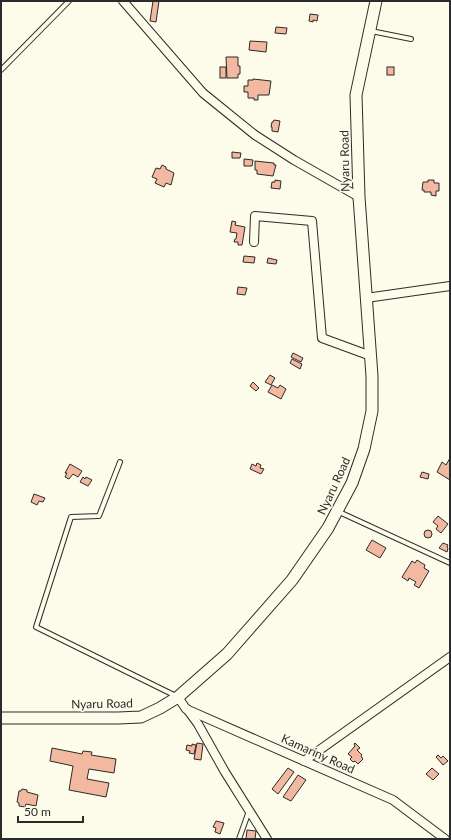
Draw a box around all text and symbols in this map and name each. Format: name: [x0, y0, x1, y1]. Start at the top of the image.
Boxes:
street label: Nyaru Road: [336, 130, 353, 192]
street label: Nyaru Road: [314, 455, 353, 517]
street label: Nyaru Road: [71, 695, 133, 712]
street label: Kamariny Road: [279, 731, 357, 776]
scale bar: [18, 798, 83, 824]
text: 50 m: [24, 804, 51, 819]

